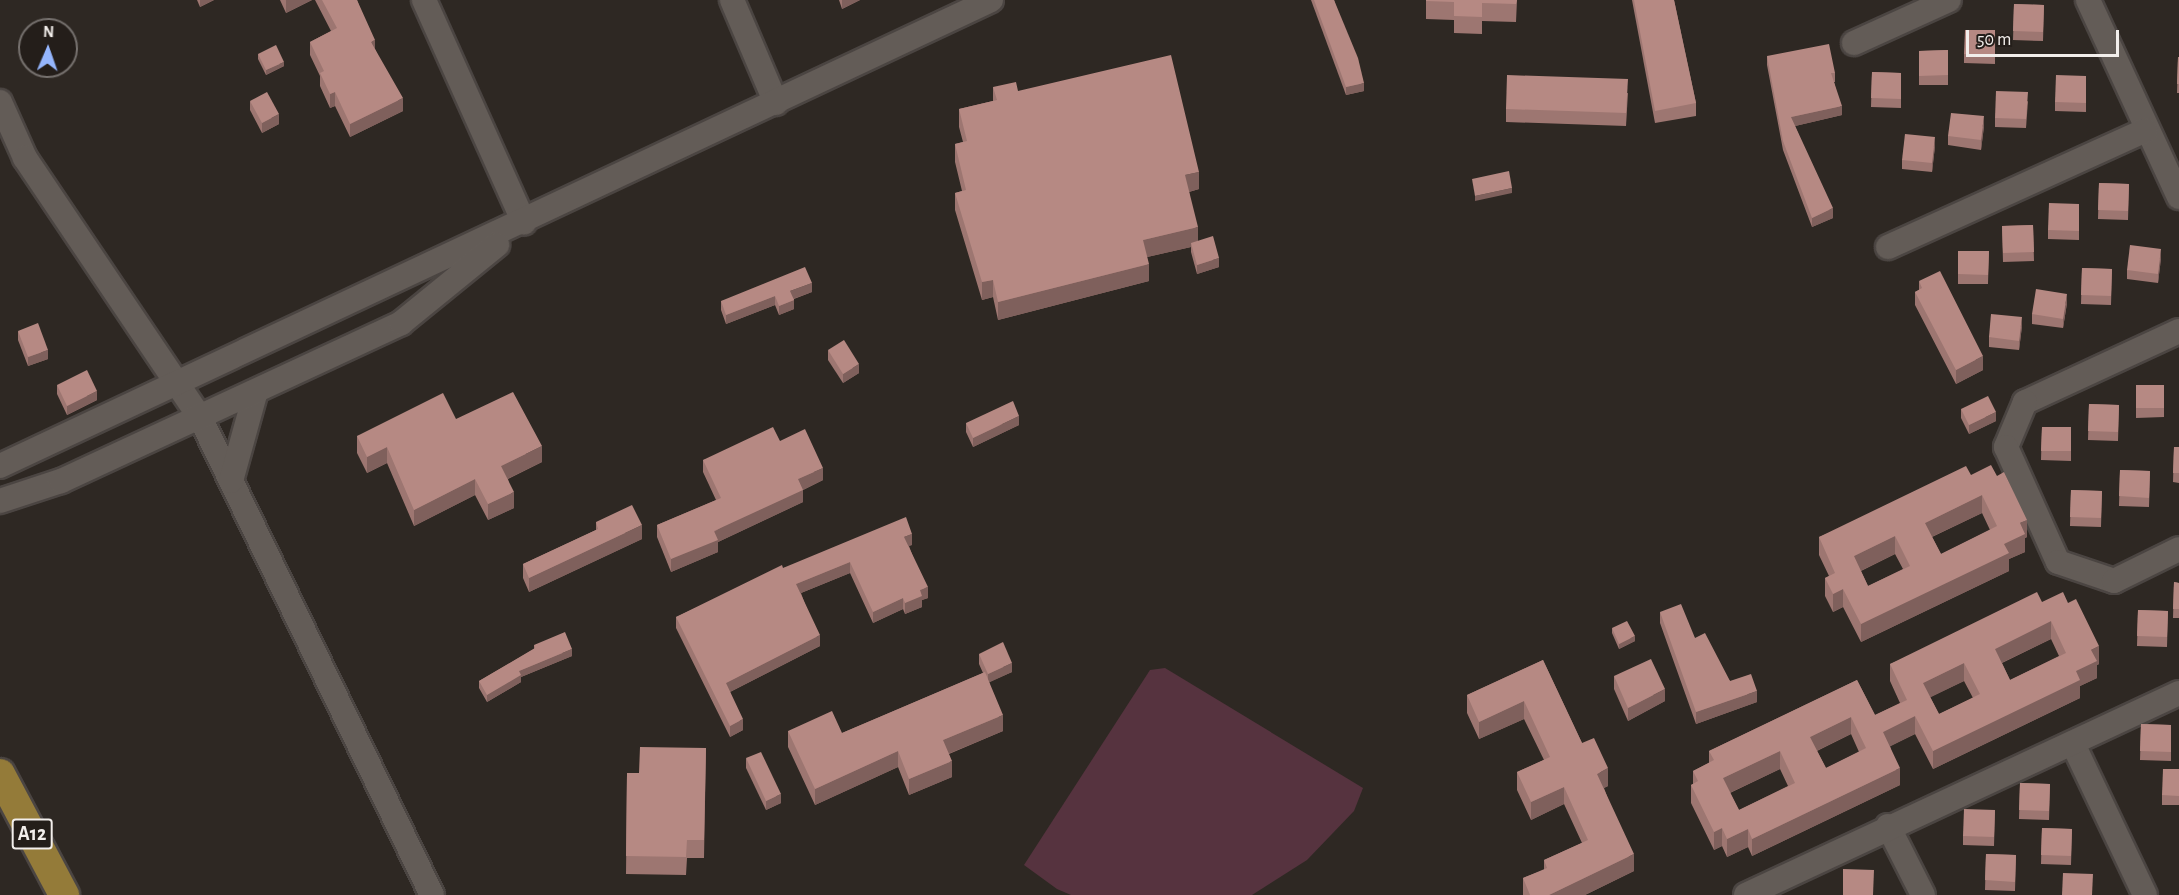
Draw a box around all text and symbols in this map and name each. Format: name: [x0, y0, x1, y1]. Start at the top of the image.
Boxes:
north arrow: [18, 18, 78, 78]
scale bar: [1969, 18, 2122, 56]
text: N: [43, 24, 54, 40]
text: 50 m: [1977, 31, 2011, 49]
road number: A12: [11, 817, 53, 851]

